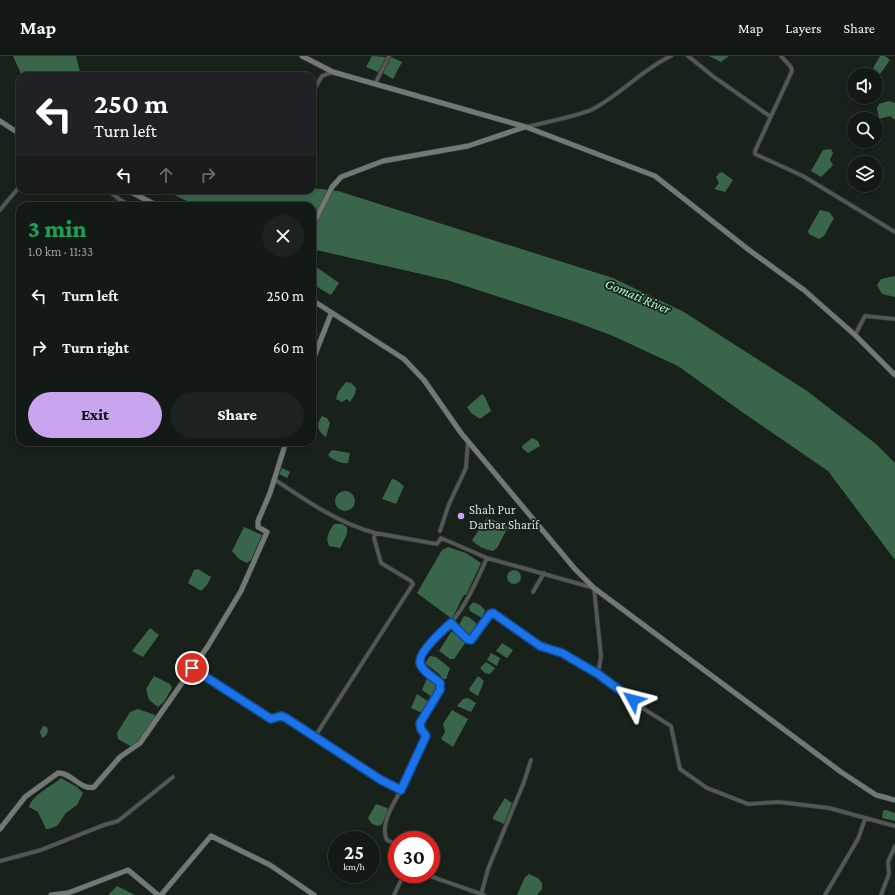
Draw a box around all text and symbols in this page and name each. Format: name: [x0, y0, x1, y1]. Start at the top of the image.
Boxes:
text: Map: [20, 17, 56, 38]
text: Map: [738, 20, 763, 36]
text: Layers: [785, 20, 822, 36]
text: Share: [844, 20, 875, 36]
map controls: [847, 68, 883, 192]
button: sound: [847, 68, 883, 104]
icon: left: [28, 88, 80, 140]
text: 250 m: [94, 88, 168, 119]
button: search: [847, 112, 883, 148]
text: Turn left: [94, 121, 157, 141]
button: layers: [847, 156, 883, 192]
icon: left: [113, 164, 135, 186]
icon: ahead: [155, 164, 177, 186]
icon: right: [197, 164, 219, 186]
text: 3 min: [28, 215, 87, 242]
button: close: [262, 215, 304, 257]
text: 1.0 km · 11:33: [28, 244, 93, 259]
water label: Gomati River: [603, 275, 674, 317]
icon: left: [28, 285, 50, 307]
text: Turn left: [62, 288, 118, 304]
text: 250 m: [266, 288, 304, 304]
icon: right: [28, 337, 50, 359]
text: Turn right: [62, 340, 129, 356]
text: 60 m: [273, 340, 304, 356]
button: Exit: [28, 392, 162, 438]
button: Share: [170, 392, 304, 438]
place label: Shah Pur Darbar Sharif: [469, 502, 540, 532]
marker: Shah Pur Darbar Sharif: [456, 511, 466, 521]
pin: [175, 651, 209, 685]
icon: arrive: [181, 657, 203, 679]
position arrow: [612, 679, 654, 721]
speed limit sign: 30: [388, 831, 440, 883]
text: 25: [344, 841, 364, 863]
text: km/h: [343, 861, 365, 872]

